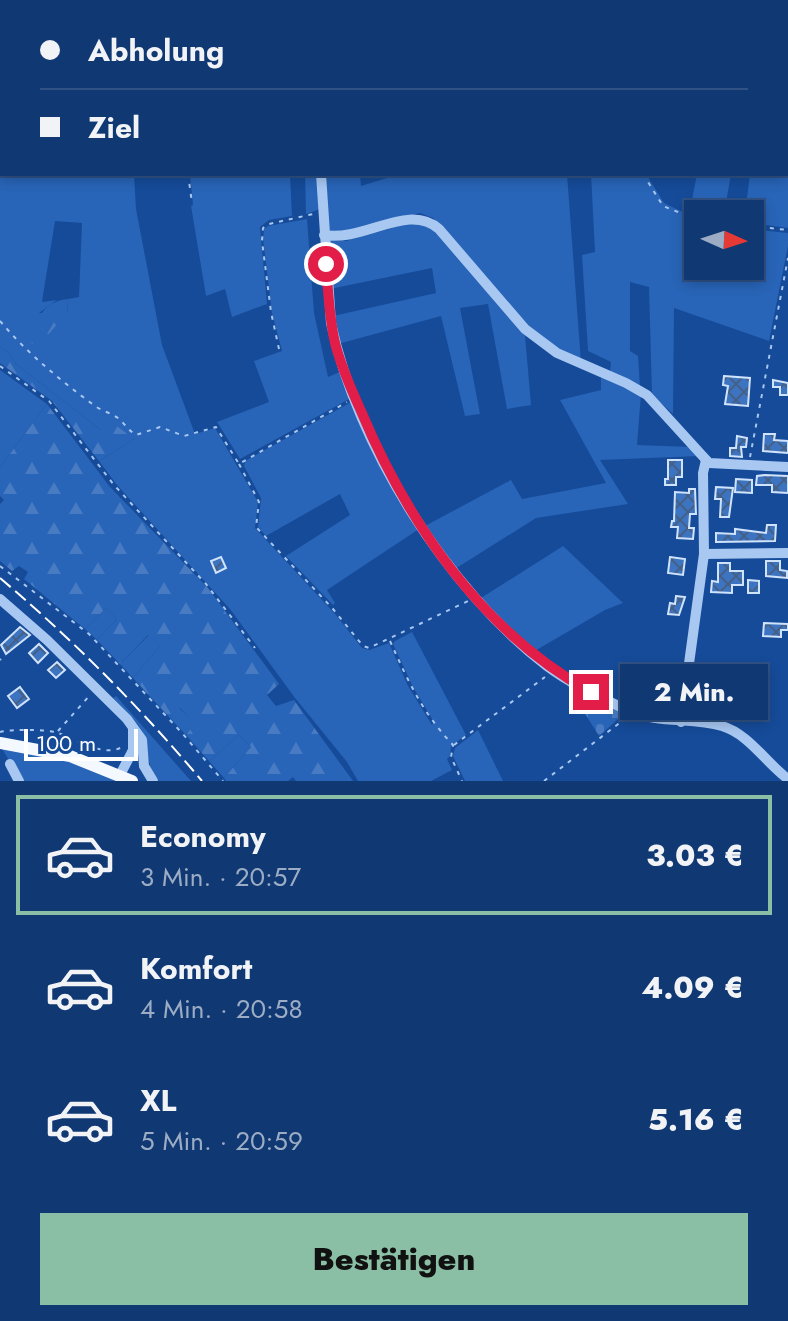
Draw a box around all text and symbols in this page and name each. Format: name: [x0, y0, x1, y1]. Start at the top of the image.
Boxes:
text: Abholung: [88, 29, 224, 72]
text: Ziel: [88, 106, 140, 149]
north arrow: [684, 200, 764, 280]
map controls: [684, 200, 764, 280]
route start: [308, 246, 344, 282]
callout: 2 Min.: [619, 664, 767, 720]
text: 2 Min.: [654, 673, 734, 711]
route end: [573, 674, 609, 710]
scale bar: [24, 725, 138, 761]
text: 100 m: [36, 727, 96, 759]
text: Economy: [140, 815, 266, 858]
icon: car: [44, 819, 116, 891]
text: 3.03 €: [646, 834, 744, 877]
text: 3 Min. · 20:57: [140, 858, 301, 896]
text: Komfort: [140, 947, 252, 990]
icon: car: [44, 951, 116, 1023]
text: 4.09 €: [642, 966, 744, 1009]
text: 4 Min. · 20:58: [140, 990, 303, 1028]
text: XL: [140, 1079, 176, 1122]
icon: car: [44, 1083, 116, 1155]
text: 5.16 €: [648, 1098, 744, 1141]
text: 5 Min. · 20:59: [140, 1122, 303, 1160]
button: Bestätigen: [40, 1213, 748, 1305]

